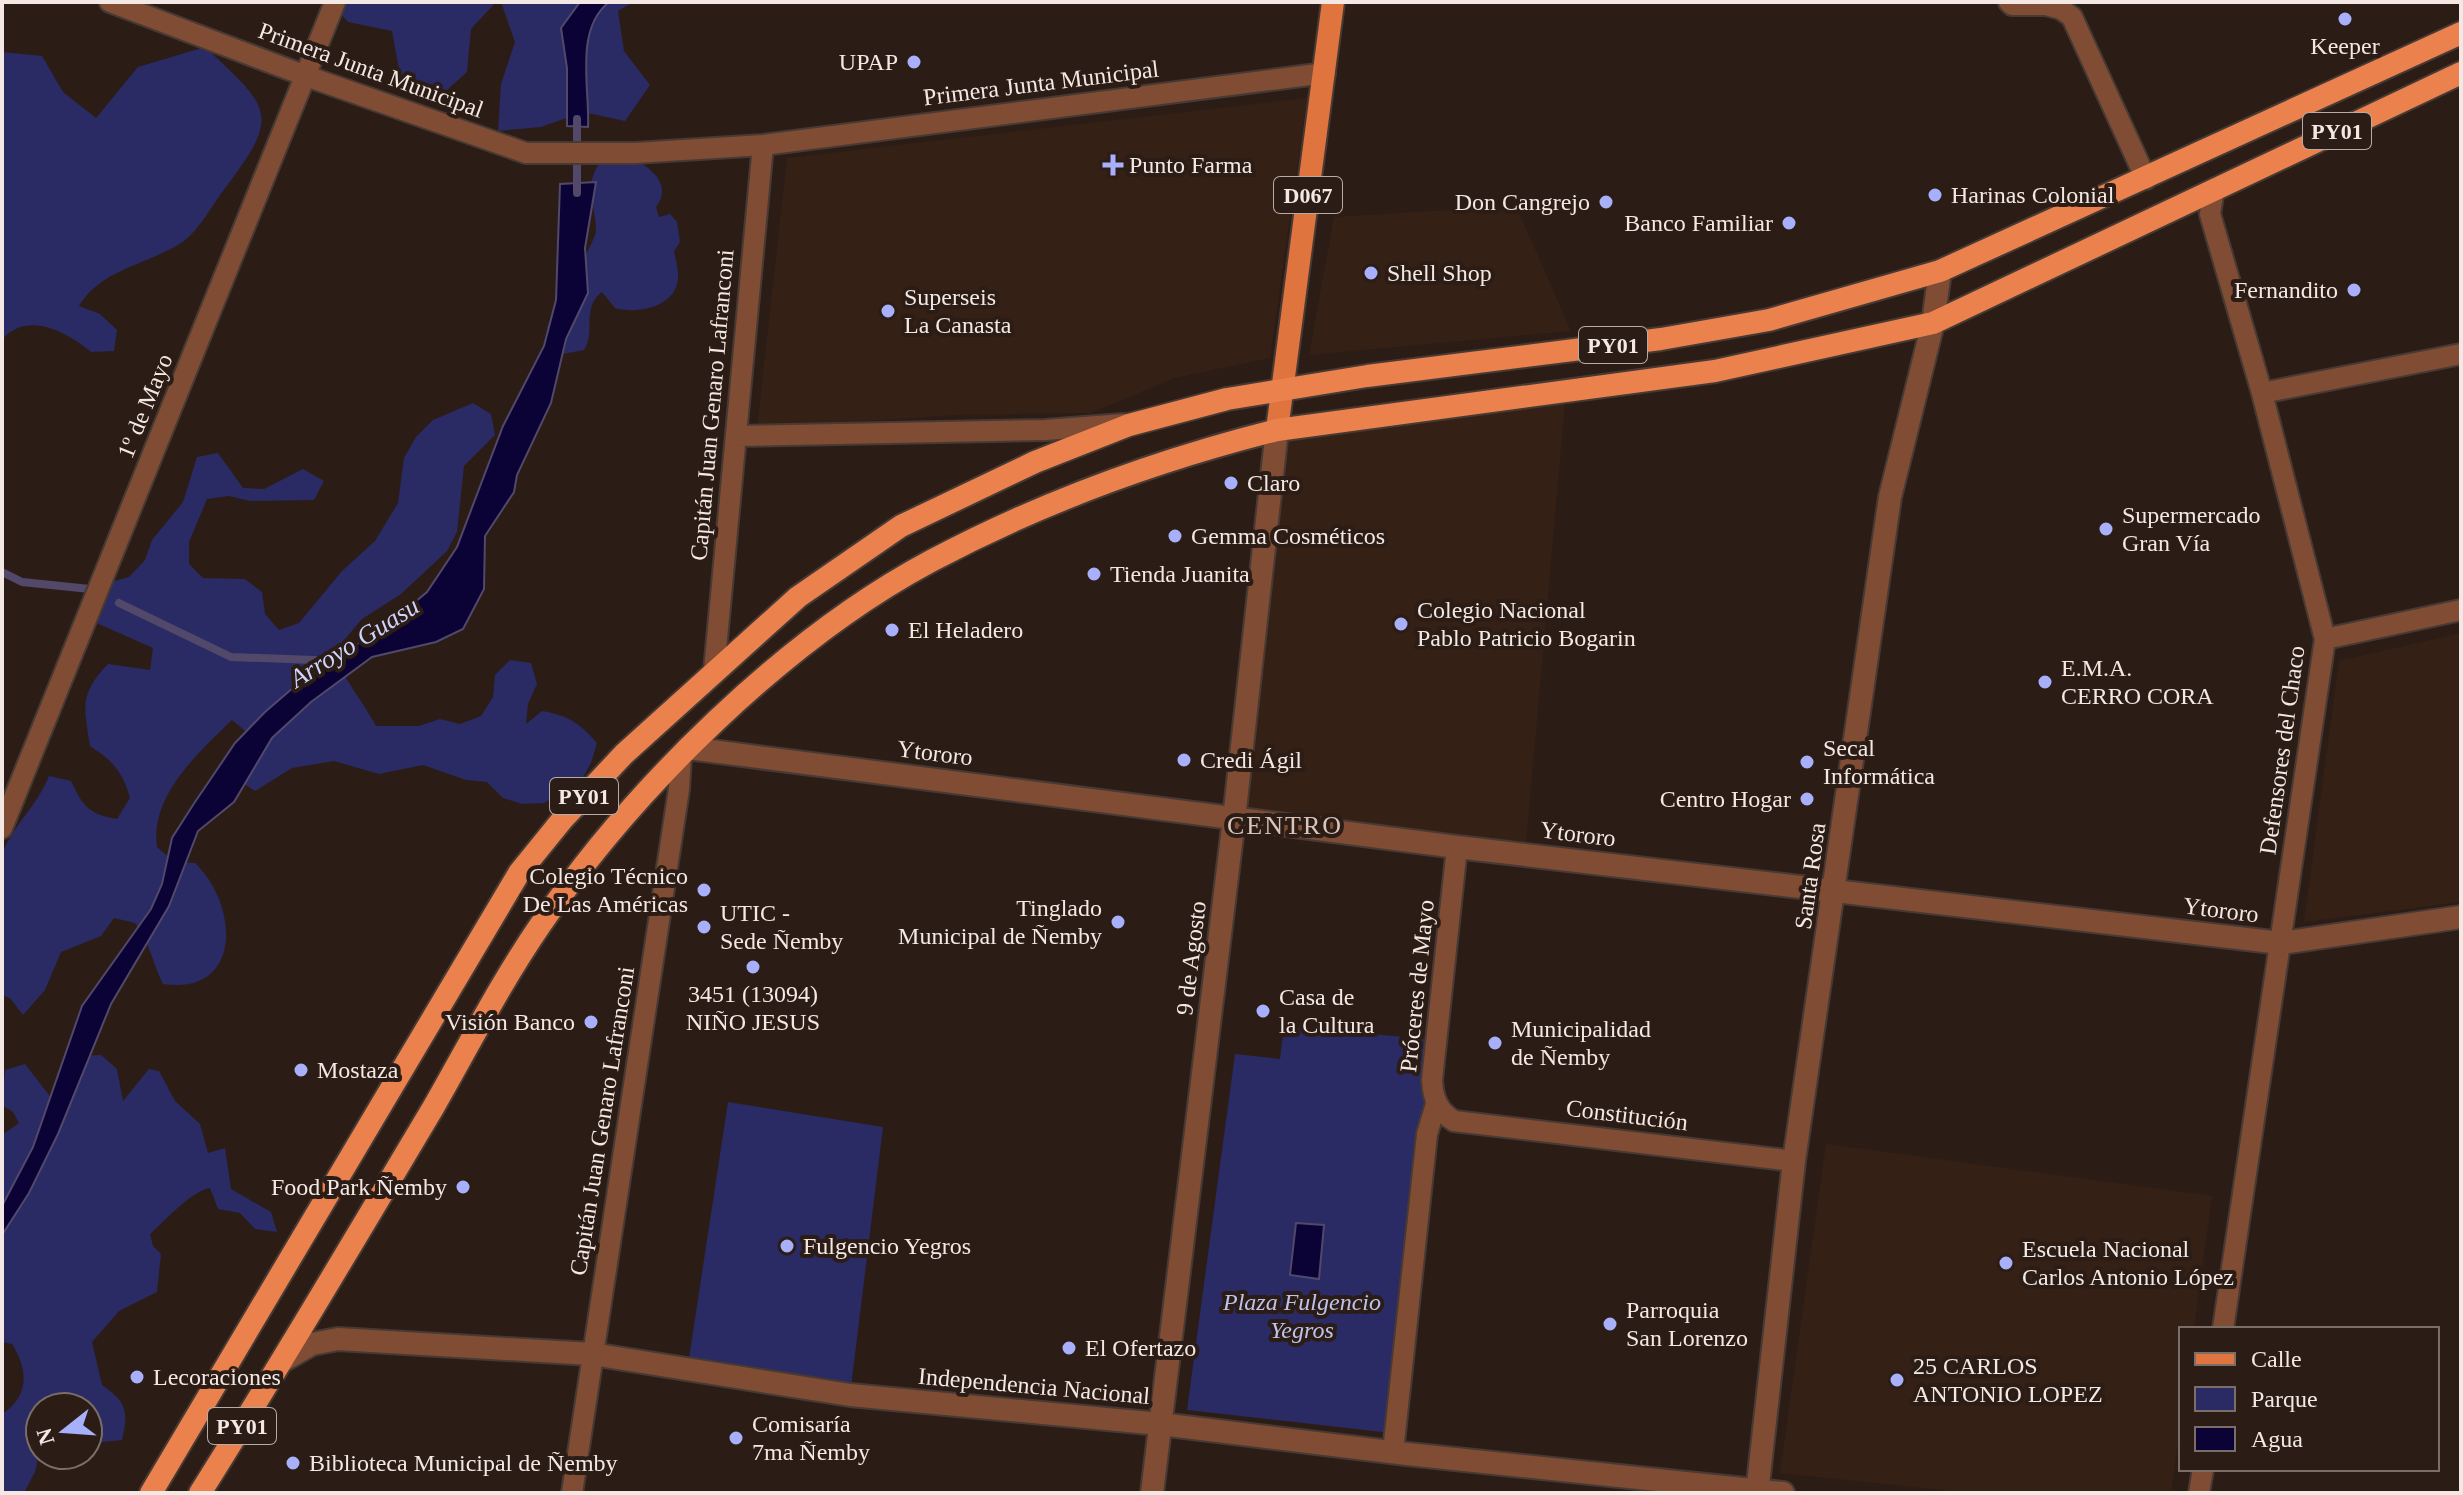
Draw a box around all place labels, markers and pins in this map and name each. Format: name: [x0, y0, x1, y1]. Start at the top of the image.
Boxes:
marker: Keeper: [2336, 10, 2354, 28]
place label: Keeper: [2310, 33, 2380, 59]
place label: UPAP: [839, 49, 898, 75]
marker: UPAP: [905, 53, 923, 71]
place label: Punto Farma: [1129, 152, 1253, 178]
marker: Punto Farma: [1104, 156, 1122, 174]
place label: Harinas Colonial: [1951, 182, 2115, 208]
marker: Harinas Colonial: [1926, 186, 1944, 204]
place label: Don Cangrejo: [1455, 189, 1590, 215]
marker: Don Cangrejo: [1597, 193, 1615, 211]
place label: Banco Familiar: [1624, 210, 1773, 236]
marker: Banco Familiar: [1780, 214, 1798, 232]
place label: Shell Shop: [1387, 260, 1492, 286]
marker: Shell Shop: [1362, 264, 1380, 282]
place label: Fernandito: [2234, 277, 2338, 303]
marker: Fernandito: [2345, 281, 2363, 299]
place label: Superseis La Canasta: [904, 284, 1012, 338]
marker: Superseis La Canasta: [879, 302, 897, 320]
place label: Claro: [1247, 470, 1300, 496]
marker: Claro: [1222, 474, 1240, 492]
place label: Supermercado Gran Vía: [2122, 502, 2261, 556]
marker: Supermercado Gran Vía: [2097, 520, 2115, 538]
place label: Gemma Cosméticos: [1191, 523, 1385, 549]
marker: Gemma Cosméticos: [1166, 527, 1184, 545]
place label: Tienda Juanita: [1110, 561, 1250, 587]
marker: Tienda Juanita: [1085, 565, 1103, 583]
place label: Colegio Nacional Pablo Patricio Bogarin: [1417, 597, 1636, 651]
marker: Colegio Nacional Pablo Patricio Bogarin: [1392, 615, 1410, 633]
place label: El Heladero: [908, 617, 1023, 643]
marker: El Heladero: [883, 621, 901, 639]
place label: E.M.A. CERRO CORA: [2061, 655, 2214, 709]
marker: E.M.A. CERRO CORA: [2036, 673, 2054, 691]
place label: Secal Informática: [1823, 735, 1935, 789]
place label: Credi Ágil: [1200, 747, 1302, 773]
marker: Credi Ágil: [1175, 751, 1193, 769]
marker: Secal Informática: [1798, 753, 1816, 771]
place label: Centro Hogar: [1660, 786, 1791, 812]
marker: Centro Hogar: [1798, 790, 1816, 808]
place label: Colegio Técnico De Las Américas: [523, 863, 688, 917]
marker: Colegio Técnico De Las Américas: [695, 881, 713, 899]
place label: Tinglado Municipal de Ñemby: [898, 895, 1102, 949]
place label: UTIC - Sede Ñemby: [720, 900, 843, 954]
marker: Tinglado Municipal de Ñemby: [1109, 913, 1127, 931]
marker: UTIC - Sede Ñemby: [695, 918, 713, 936]
marker: 3451 (13094) NIÑO JESUS: [744, 958, 762, 976]
place label: 3451 (13094) NIÑO JESUS: [686, 981, 820, 1035]
place label: Casa de la Cultura: [1279, 984, 1375, 1038]
marker: Casa de la Cultura: [1254, 1002, 1272, 1020]
place label: Visión Banco: [445, 1009, 575, 1035]
marker: Visión Banco: [582, 1013, 600, 1031]
place label: Municipalidad de Ñemby: [1511, 1016, 1651, 1070]
marker: Municipalidad de Ñemby: [1486, 1034, 1504, 1052]
place label: Mostaza: [317, 1057, 399, 1083]
marker: Mostaza: [292, 1061, 310, 1079]
place label: Food Park Ñemby: [271, 1174, 447, 1200]
marker: Food Park Ñemby: [454, 1178, 472, 1196]
place label: Fulgencio Yegros: [803, 1233, 971, 1259]
place label: Escuela Nacional Carlos Antonio López: [2022, 1236, 2234, 1290]
marker: Fulgencio Yegros: [778, 1237, 796, 1255]
marker: Escuela Nacional Carlos Antonio López: [1997, 1254, 2015, 1272]
place label: Parroquia San Lorenzo: [1626, 1297, 1748, 1351]
marker: Parroquia San Lorenzo: [1601, 1315, 1619, 1333]
place label: El Ofertazo: [1085, 1335, 1196, 1361]
marker: El Ofertazo: [1060, 1339, 1078, 1357]
place label: 25 CARLOS ANTONIO LOPEZ: [1913, 1353, 2103, 1407]
place label: Lecoraciones: [153, 1364, 281, 1390]
marker: Lecoraciones: [128, 1368, 146, 1386]
marker: 25 CARLOS ANTONIO LOPEZ: [1888, 1371, 1906, 1389]
place label: Comisaría 7ma Ñemby: [752, 1411, 870, 1465]
marker: Comisaría 7ma Ñemby: [727, 1429, 745, 1447]
place label: Biblioteca Municipal de Ñemby: [309, 1450, 618, 1476]
marker: Biblioteca Municipal de Ñemby: [284, 1454, 302, 1472]

